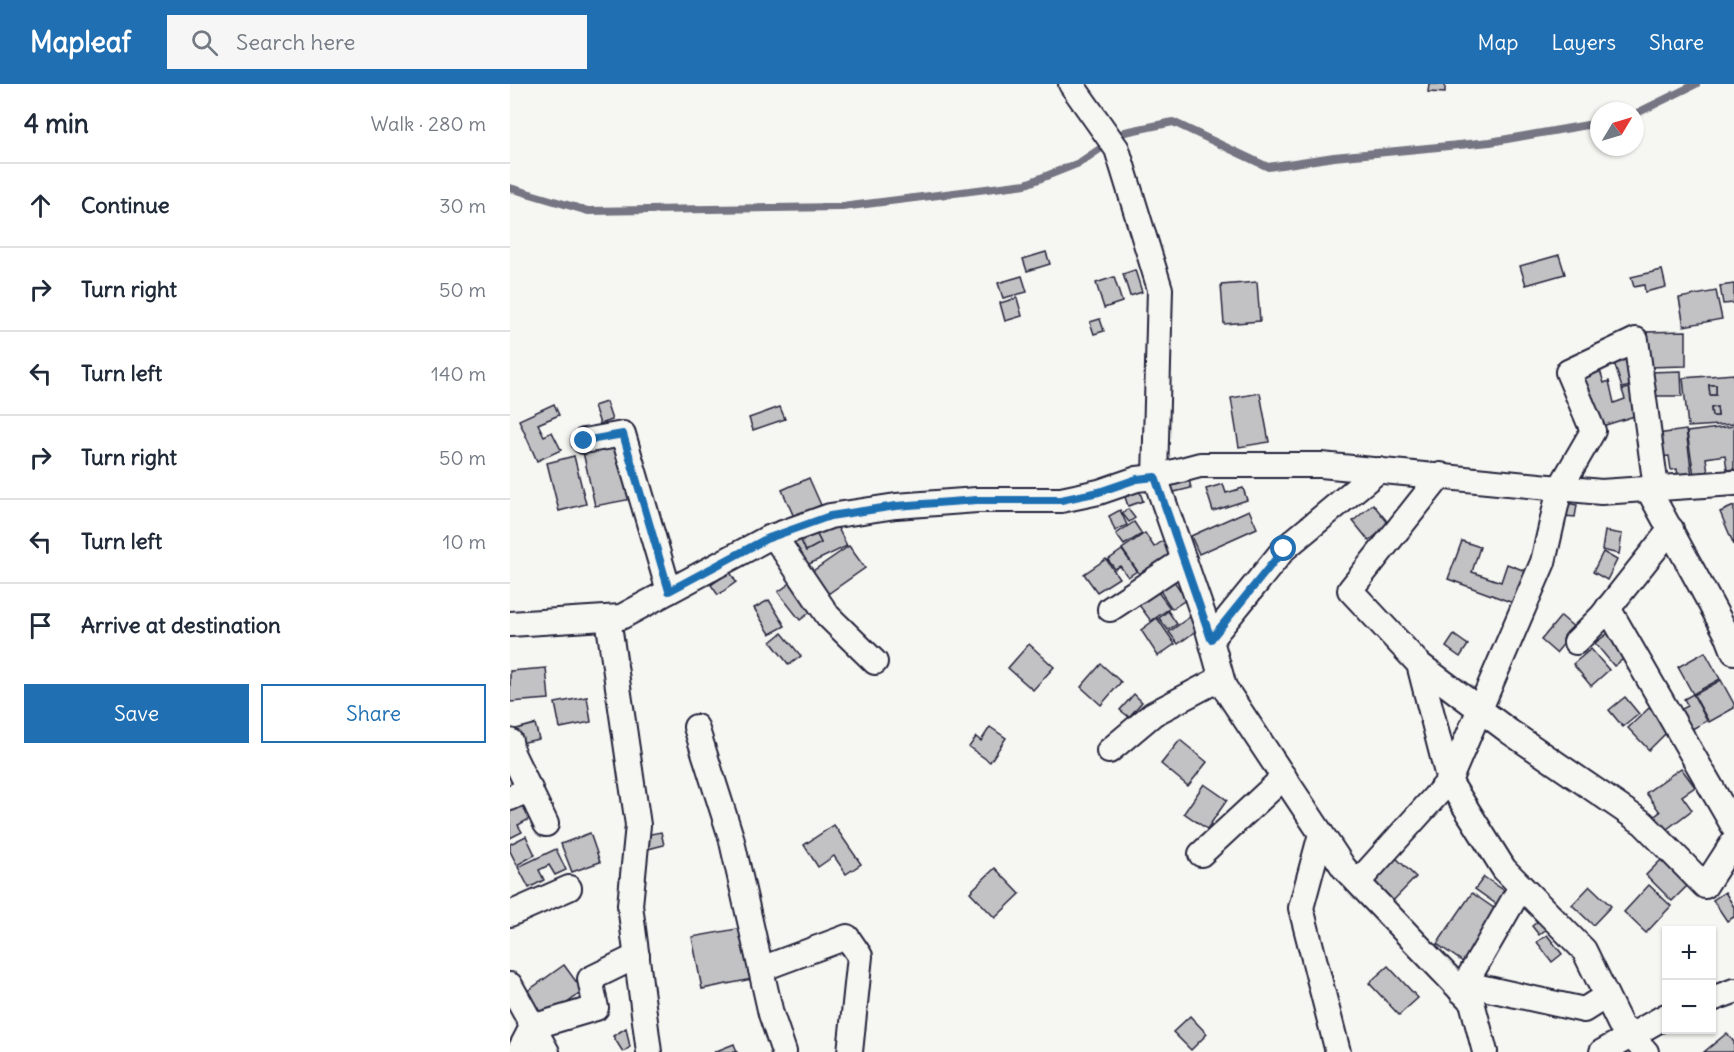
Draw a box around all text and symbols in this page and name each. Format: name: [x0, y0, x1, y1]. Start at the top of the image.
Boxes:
search box: [167, 15, 587, 69]
text: Mapleaf: [30, 24, 131, 60]
icon: search: [188, 26, 221, 59]
text: Search here: [236, 28, 355, 56]
text: Map: [1478, 29, 1518, 56]
text: Layers: [1551, 29, 1616, 56]
text: Share: [1649, 29, 1704, 56]
north arrow: [1590, 102, 1644, 156]
text: 4 min: [24, 107, 89, 140]
text: Walk · 280 m: [370, 111, 486, 136]
icon: ahead: [24, 189, 57, 222]
text: Continue: [81, 191, 170, 219]
text: 30 m: [439, 193, 486, 218]
icon: right: [24, 273, 57, 306]
text: Turn right: [81, 275, 177, 303]
text: 50 m: [439, 277, 486, 302]
icon: left: [24, 357, 57, 390]
text: Turn left: [81, 359, 162, 387]
text: 140 m: [431, 361, 486, 386]
route end: [570, 427, 596, 453]
icon: right: [24, 441, 57, 474]
text: Turn right: [81, 443, 177, 471]
text: 50 m: [439, 445, 486, 470]
icon: left: [24, 525, 57, 558]
text: Turn left: [81, 527, 162, 555]
text: 10 m: [443, 529, 486, 554]
route start: [1270, 535, 1296, 561]
icon: arrive: [24, 609, 57, 642]
text: Arrive at destination: [81, 611, 281, 639]
button: Save: [24, 684, 249, 743]
button: Share: [261, 684, 486, 743]
map controls: [1662, 926, 1716, 1034]
button: +: [1662, 926, 1716, 980]
button: −: [1662, 980, 1716, 1034]

